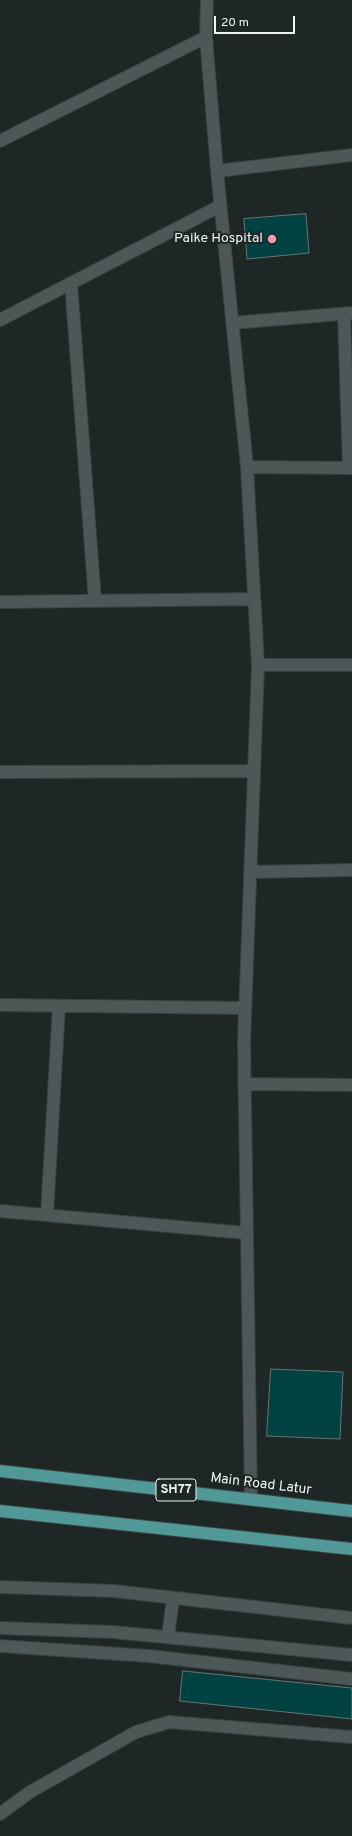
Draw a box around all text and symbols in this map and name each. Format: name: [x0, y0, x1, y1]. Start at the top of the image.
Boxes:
scale bar: [216, 8, 297, 34]
text: 20 m: [221, 15, 249, 31]
place label: Paike Hospital: [174, 231, 263, 247]
marker: Paike Hospital: [266, 233, 278, 245]
street label: Main Road Latur: [209, 1470, 313, 1500]
road number: SH77: [156, 1479, 196, 1501]

